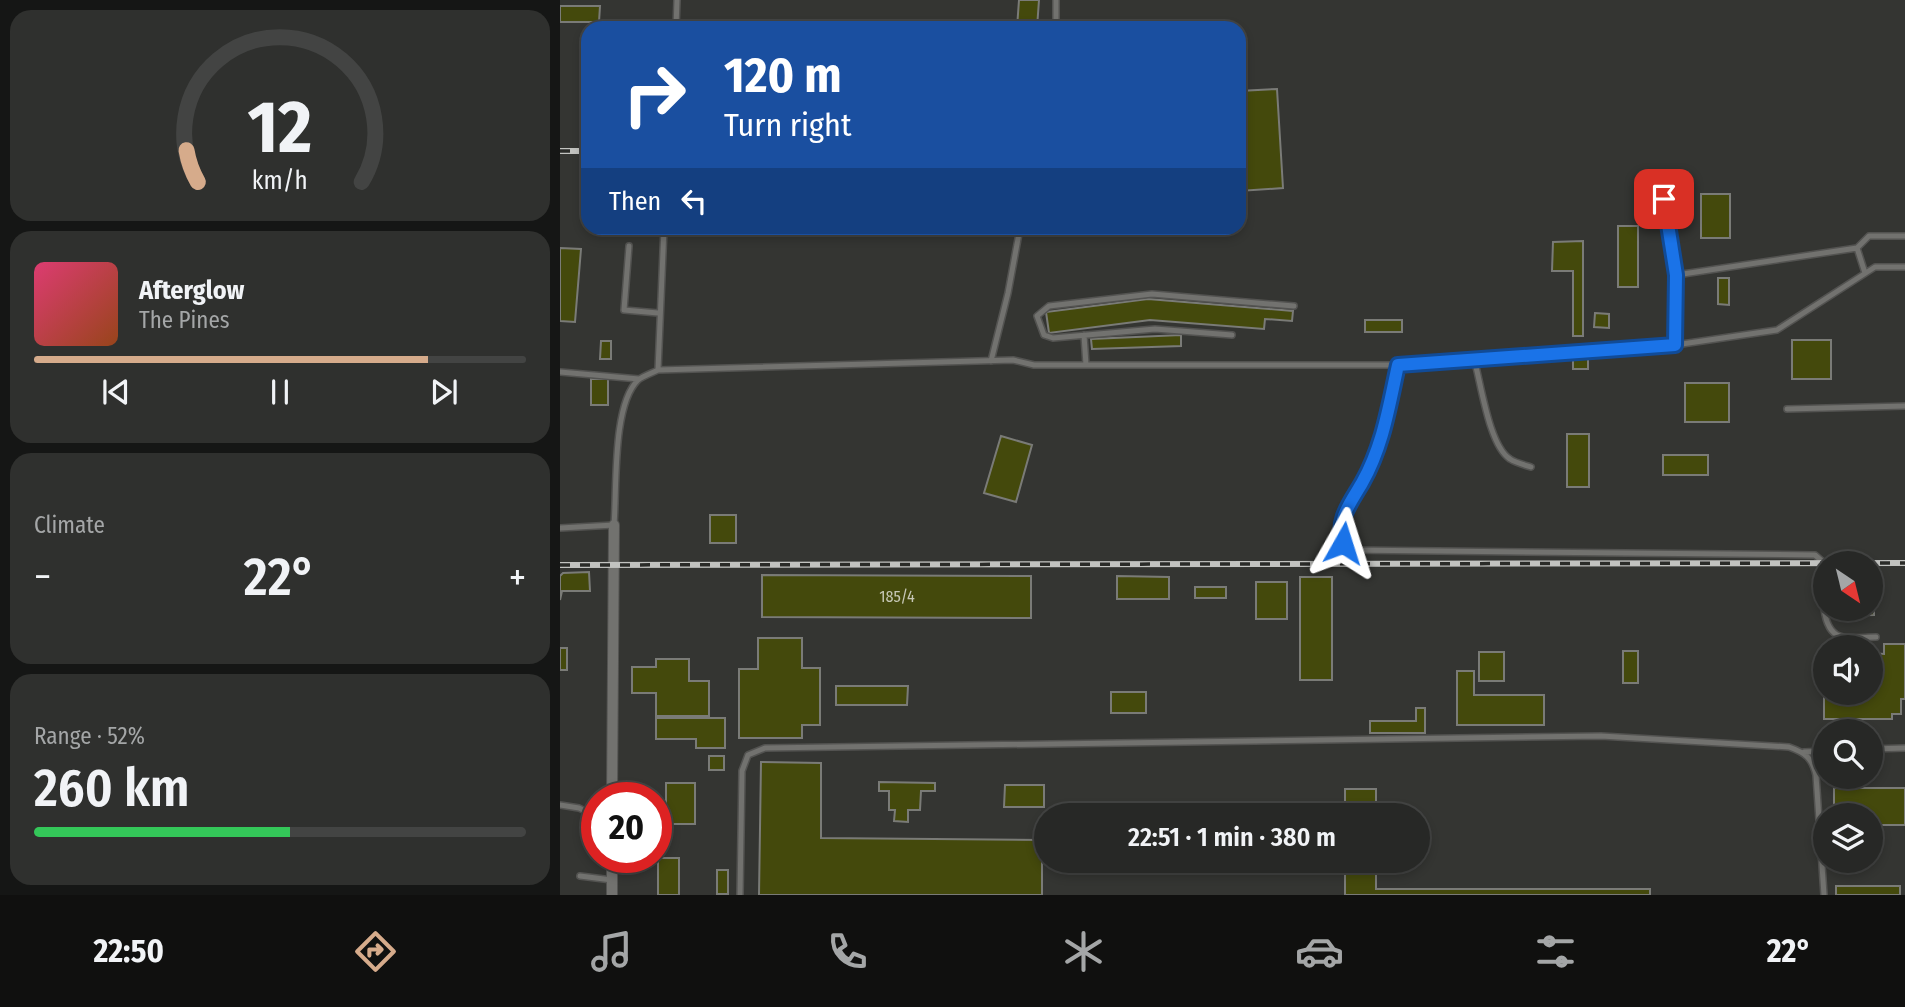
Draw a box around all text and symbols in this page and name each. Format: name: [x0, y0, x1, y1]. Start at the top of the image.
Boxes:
text: 120 m: [724, 46, 842, 105]
icon: right: [609, 49, 700, 140]
text: 12: [248, 84, 312, 171]
text: Turn right: [724, 106, 851, 144]
text: km/h: [252, 165, 308, 195]
pin: [1634, 169, 1694, 229]
icon: arrive: [1645, 180, 1683, 218]
icon: left: [675, 182, 713, 220]
text: Then: [609, 186, 661, 217]
text: Afterglow: [139, 275, 244, 306]
text: The Pines: [139, 306, 230, 334]
icon: previous: [97, 373, 135, 411]
icon: pause: [261, 373, 299, 411]
icon: next: [425, 373, 463, 411]
position arrow: [1306, 506, 1380, 580]
text: Climate: [34, 511, 105, 539]
text: 22°: [244, 546, 316, 609]
north arrow: [1813, 551, 1883, 621]
map controls: [1813, 551, 1883, 873]
text: −: [34, 554, 51, 600]
text: +: [509, 554, 526, 600]
house number: 185/4: [879, 587, 915, 606]
button: sound: [1813, 635, 1883, 705]
button: search: [1813, 719, 1883, 789]
text: Range · 52%: [34, 722, 145, 750]
text: 260 km: [34, 757, 190, 820]
speed limit sign: 20: [581, 782, 672, 873]
button: layers: [1813, 803, 1883, 873]
text: 22:51 · 1 min · 380 m: [1128, 822, 1336, 853]
icon: directions: [351, 927, 400, 976]
icon: music: [587, 927, 636, 976]
icon: phone: [823, 927, 872, 976]
icon: climate: [1059, 927, 1108, 976]
icon: car: [1295, 927, 1344, 976]
icon: filters: [1531, 927, 1580, 976]
text: 22:50: [93, 932, 164, 970]
text: 22°: [1767, 932, 1811, 970]

